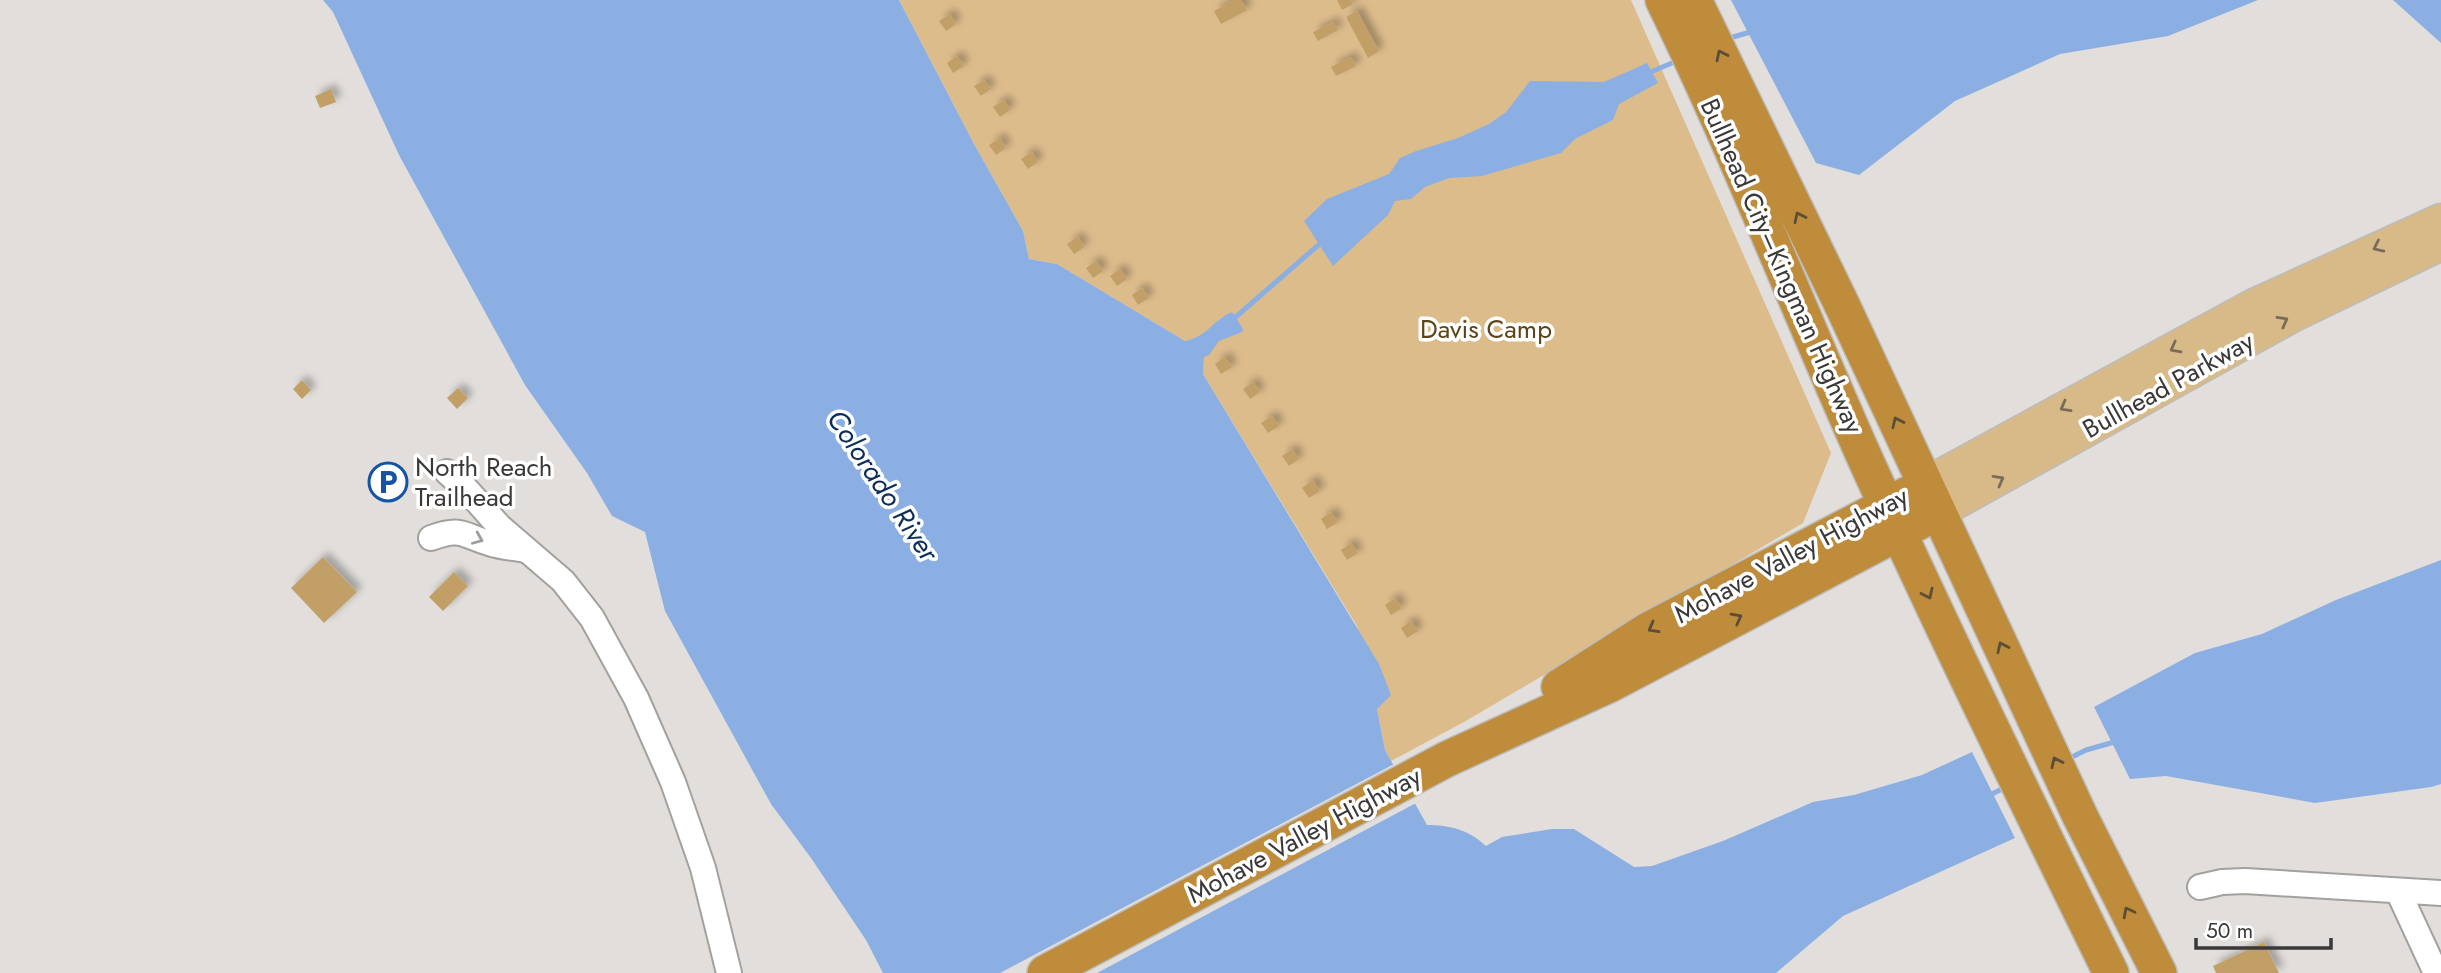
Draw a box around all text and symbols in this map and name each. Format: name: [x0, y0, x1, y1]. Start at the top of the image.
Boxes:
one-way arrow: [1715, 50, 1729, 62]
street label: Bullhead City–Kingman Highway: [1691, 92, 1873, 440]
one-way arrow: [1793, 212, 1807, 224]
one-way arrow: [2373, 239, 2386, 253]
park label: Davis Camp: [1420, 310, 1552, 348]
one-way arrow: [2276, 316, 2288, 329]
street label: Bullhead Parkway: [2075, 322, 2261, 448]
one-way arrow: [2169, 339, 2182, 353]
one-way arrow: [2059, 399, 2072, 412]
water label: Colorado River: [817, 401, 950, 571]
one-way arrow: [1891, 417, 1905, 429]
place label: North Reach Trailhead: [415, 448, 553, 516]
parking icon: North Reach Trailhead: [367, 461, 409, 503]
one-way arrow: [1991, 475, 2004, 488]
street label: Mohave Valley Highway: [1667, 477, 1915, 633]
one-way arrow: [471, 531, 484, 545]
one-way arrow: [1920, 587, 1934, 599]
one-way arrow: [1730, 612, 1742, 626]
one-way arrow: [1648, 620, 1660, 633]
one-way arrow: [1996, 642, 2010, 654]
street label: Mohave Valley Highway: [1180, 757, 1428, 913]
one-way arrow: [2050, 757, 2064, 769]
scale bar: [2196, 906, 2331, 950]
one-way arrow: [2123, 907, 2137, 919]
text: 50 m: [2206, 916, 2253, 946]

